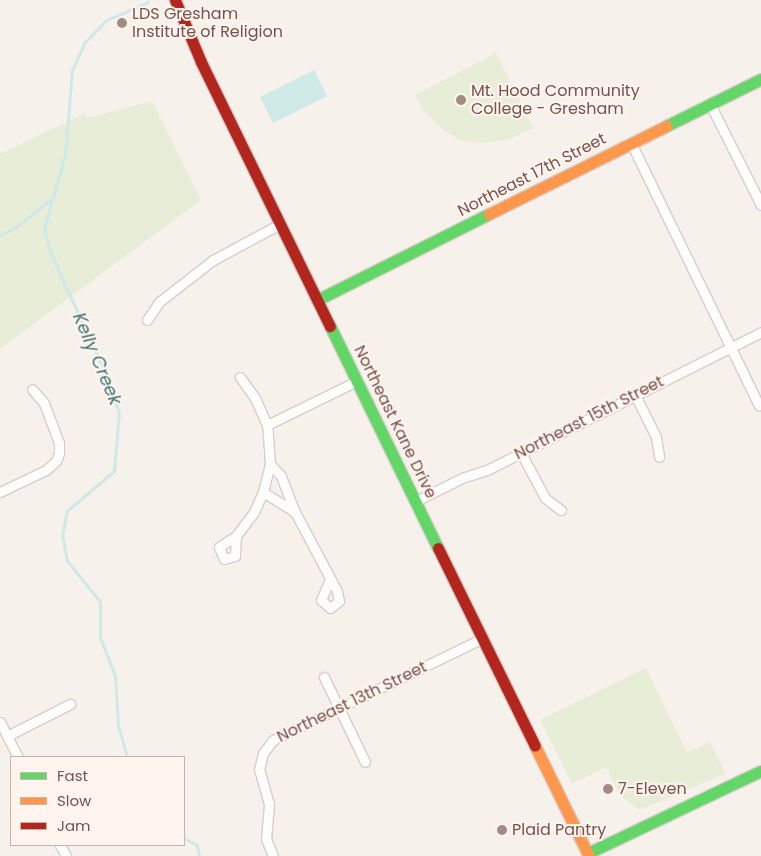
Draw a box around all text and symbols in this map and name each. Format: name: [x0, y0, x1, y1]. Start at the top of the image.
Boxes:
place label: LDS Gresham Institute of Religion: [132, 4, 283, 42]
marker: LDS Gresham Institute of Religion: [116, 17, 128, 29]
place label: Mt. Hood Community College - Gresham: [471, 81, 640, 119]
marker: Mt. Hood Community College - Gresham: [455, 94, 467, 106]
street label: Northeast 17th Street: [455, 129, 609, 221]
water label: Kelly Creek: [68, 309, 126, 409]
street label: Northeast Kane Drive: [350, 342, 440, 502]
street label: Northeast 15th Street: [511, 372, 667, 464]
street label: Northeast 13th Street: [274, 657, 430, 747]
legend: [10, 756, 185, 846]
text: Fast: [57, 765, 88, 786]
place label: 7-Eleven: [618, 779, 687, 799]
marker: 7-Eleven: [602, 783, 614, 795]
text: Slow: [57, 790, 91, 811]
text: Jam: [57, 815, 91, 836]
place label: Plaid Pantry: [512, 820, 606, 840]
marker: Plaid Pantry: [496, 824, 508, 836]

